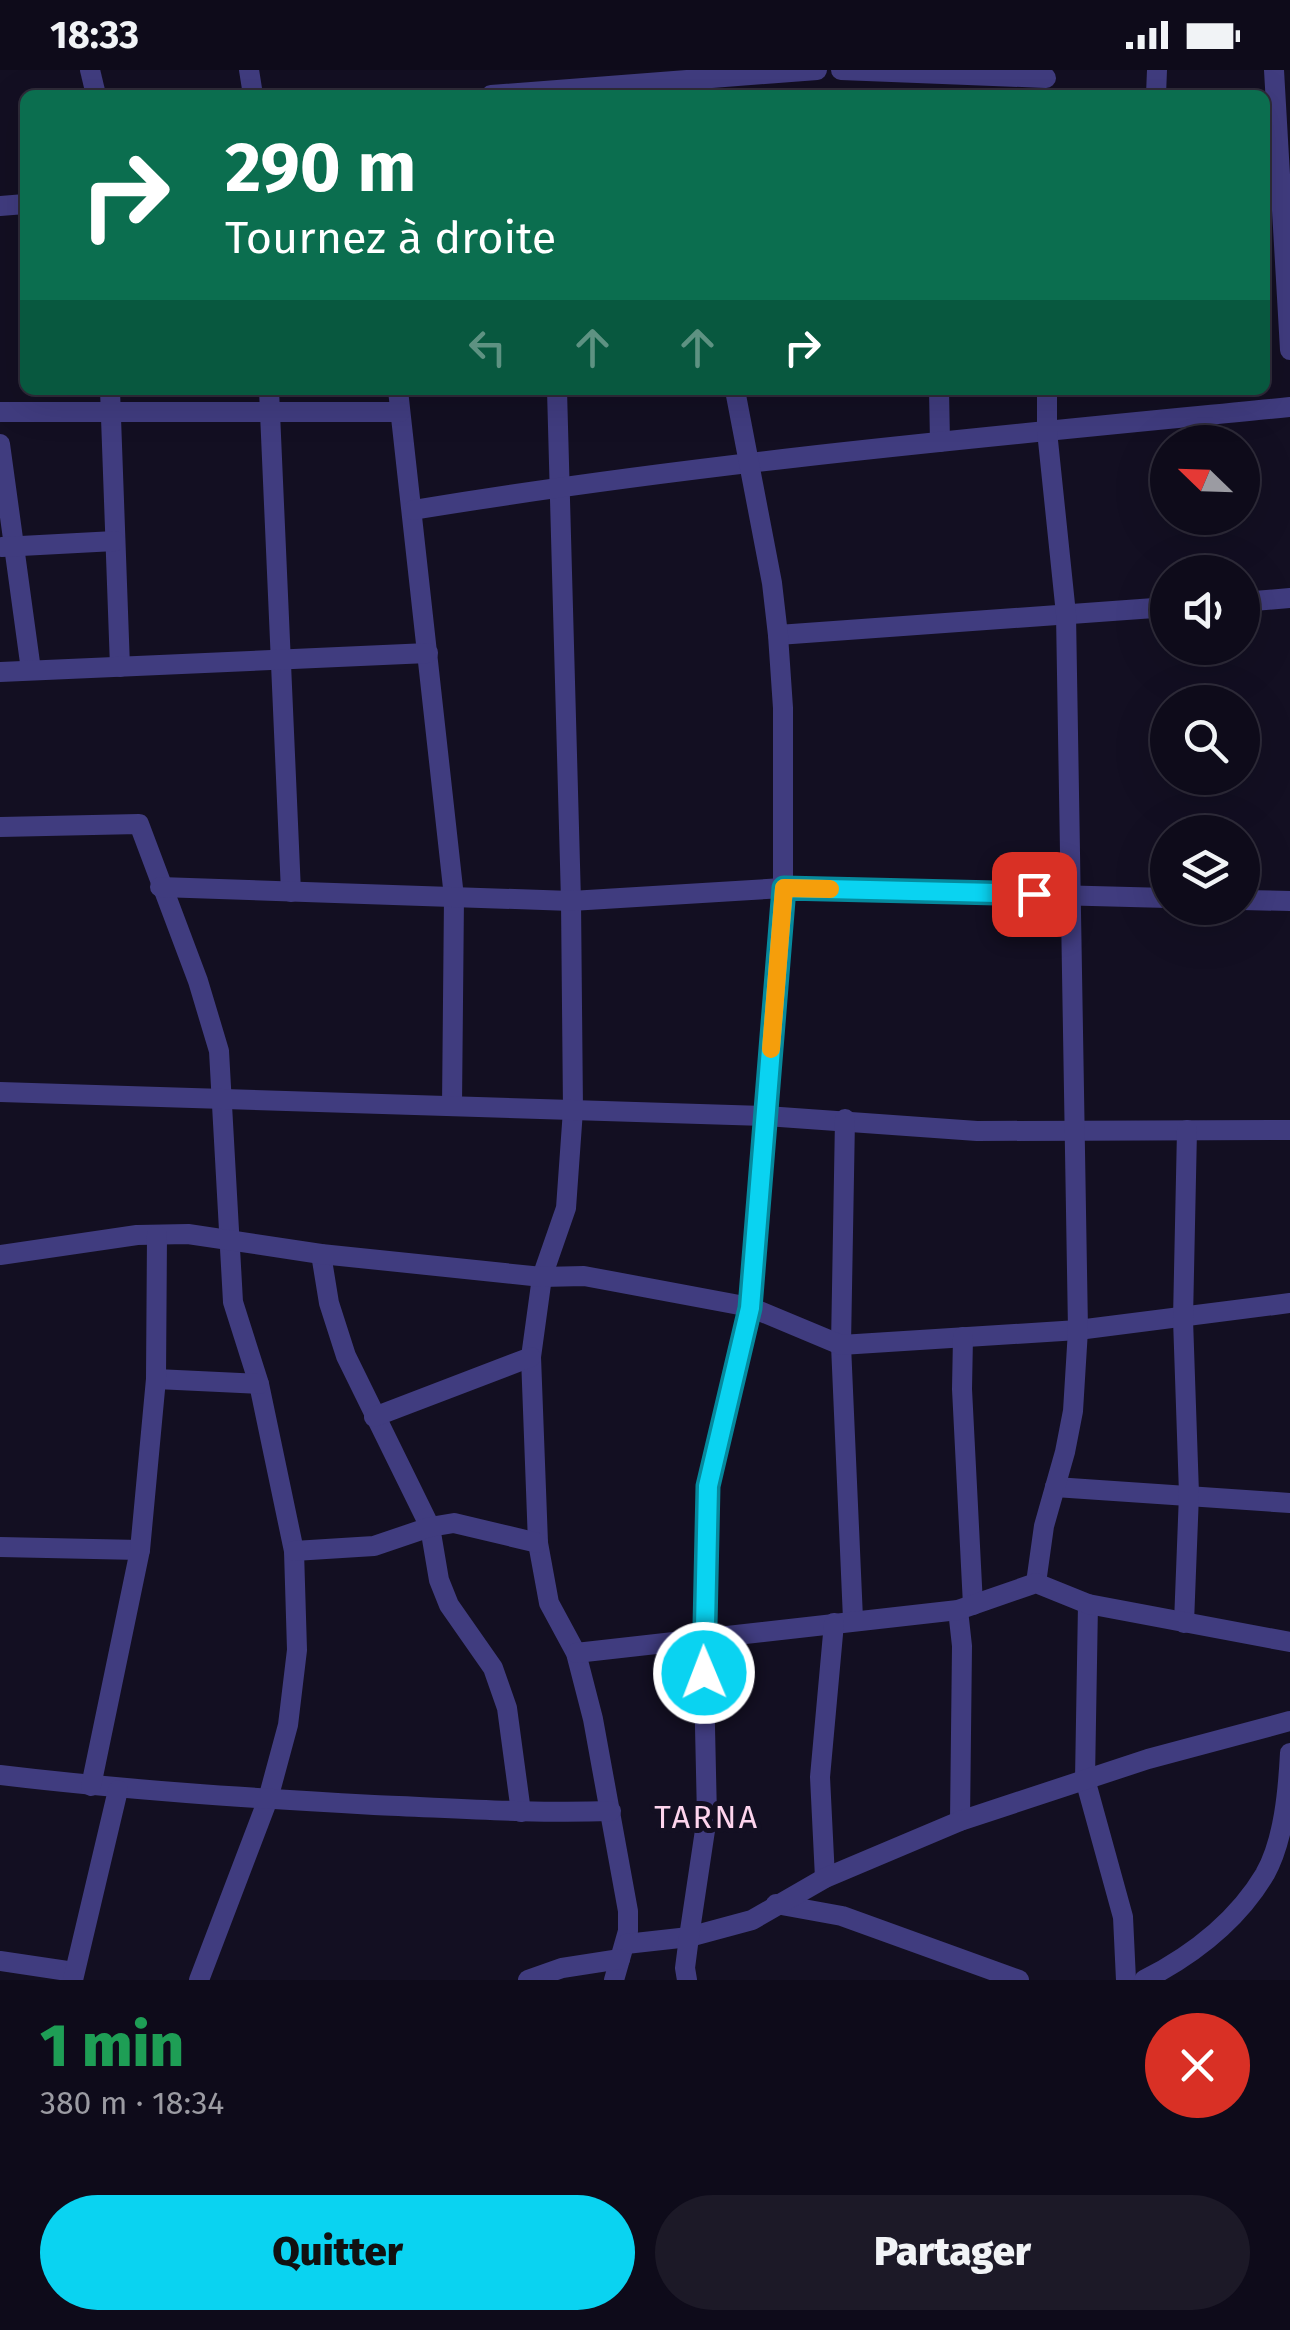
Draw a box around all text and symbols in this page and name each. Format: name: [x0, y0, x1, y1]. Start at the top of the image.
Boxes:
text: 18:33: [50, 12, 139, 58]
text: 290 m: [225, 126, 416, 210]
icon: right: [60, 130, 190, 260]
text: Tournez à droite: [225, 211, 556, 265]
icon: left: [460, 320, 515, 375]
icon: ahead: [565, 320, 620, 375]
icon: ahead: [670, 320, 725, 375]
icon: right: [775, 320, 830, 375]
north arrow: [1150, 425, 1260, 535]
map controls: [1150, 425, 1260, 925]
button: sound: [1150, 555, 1260, 665]
button: search: [1150, 685, 1260, 795]
button: layers: [1150, 815, 1260, 925]
pin: [992, 852, 1077, 937]
icon: arrive: [1007, 867, 1062, 922]
position arrow: [652, 1621, 756, 1725]
district label: TARNA: [654, 1798, 760, 1836]
text: 1 min: [40, 2010, 184, 2082]
button: close: [1145, 2013, 1250, 2118]
text: 380 m · 18:34: [40, 2084, 224, 2122]
button: Quitter: [40, 2195, 635, 2310]
button: Partager: [655, 2195, 1250, 2310]

